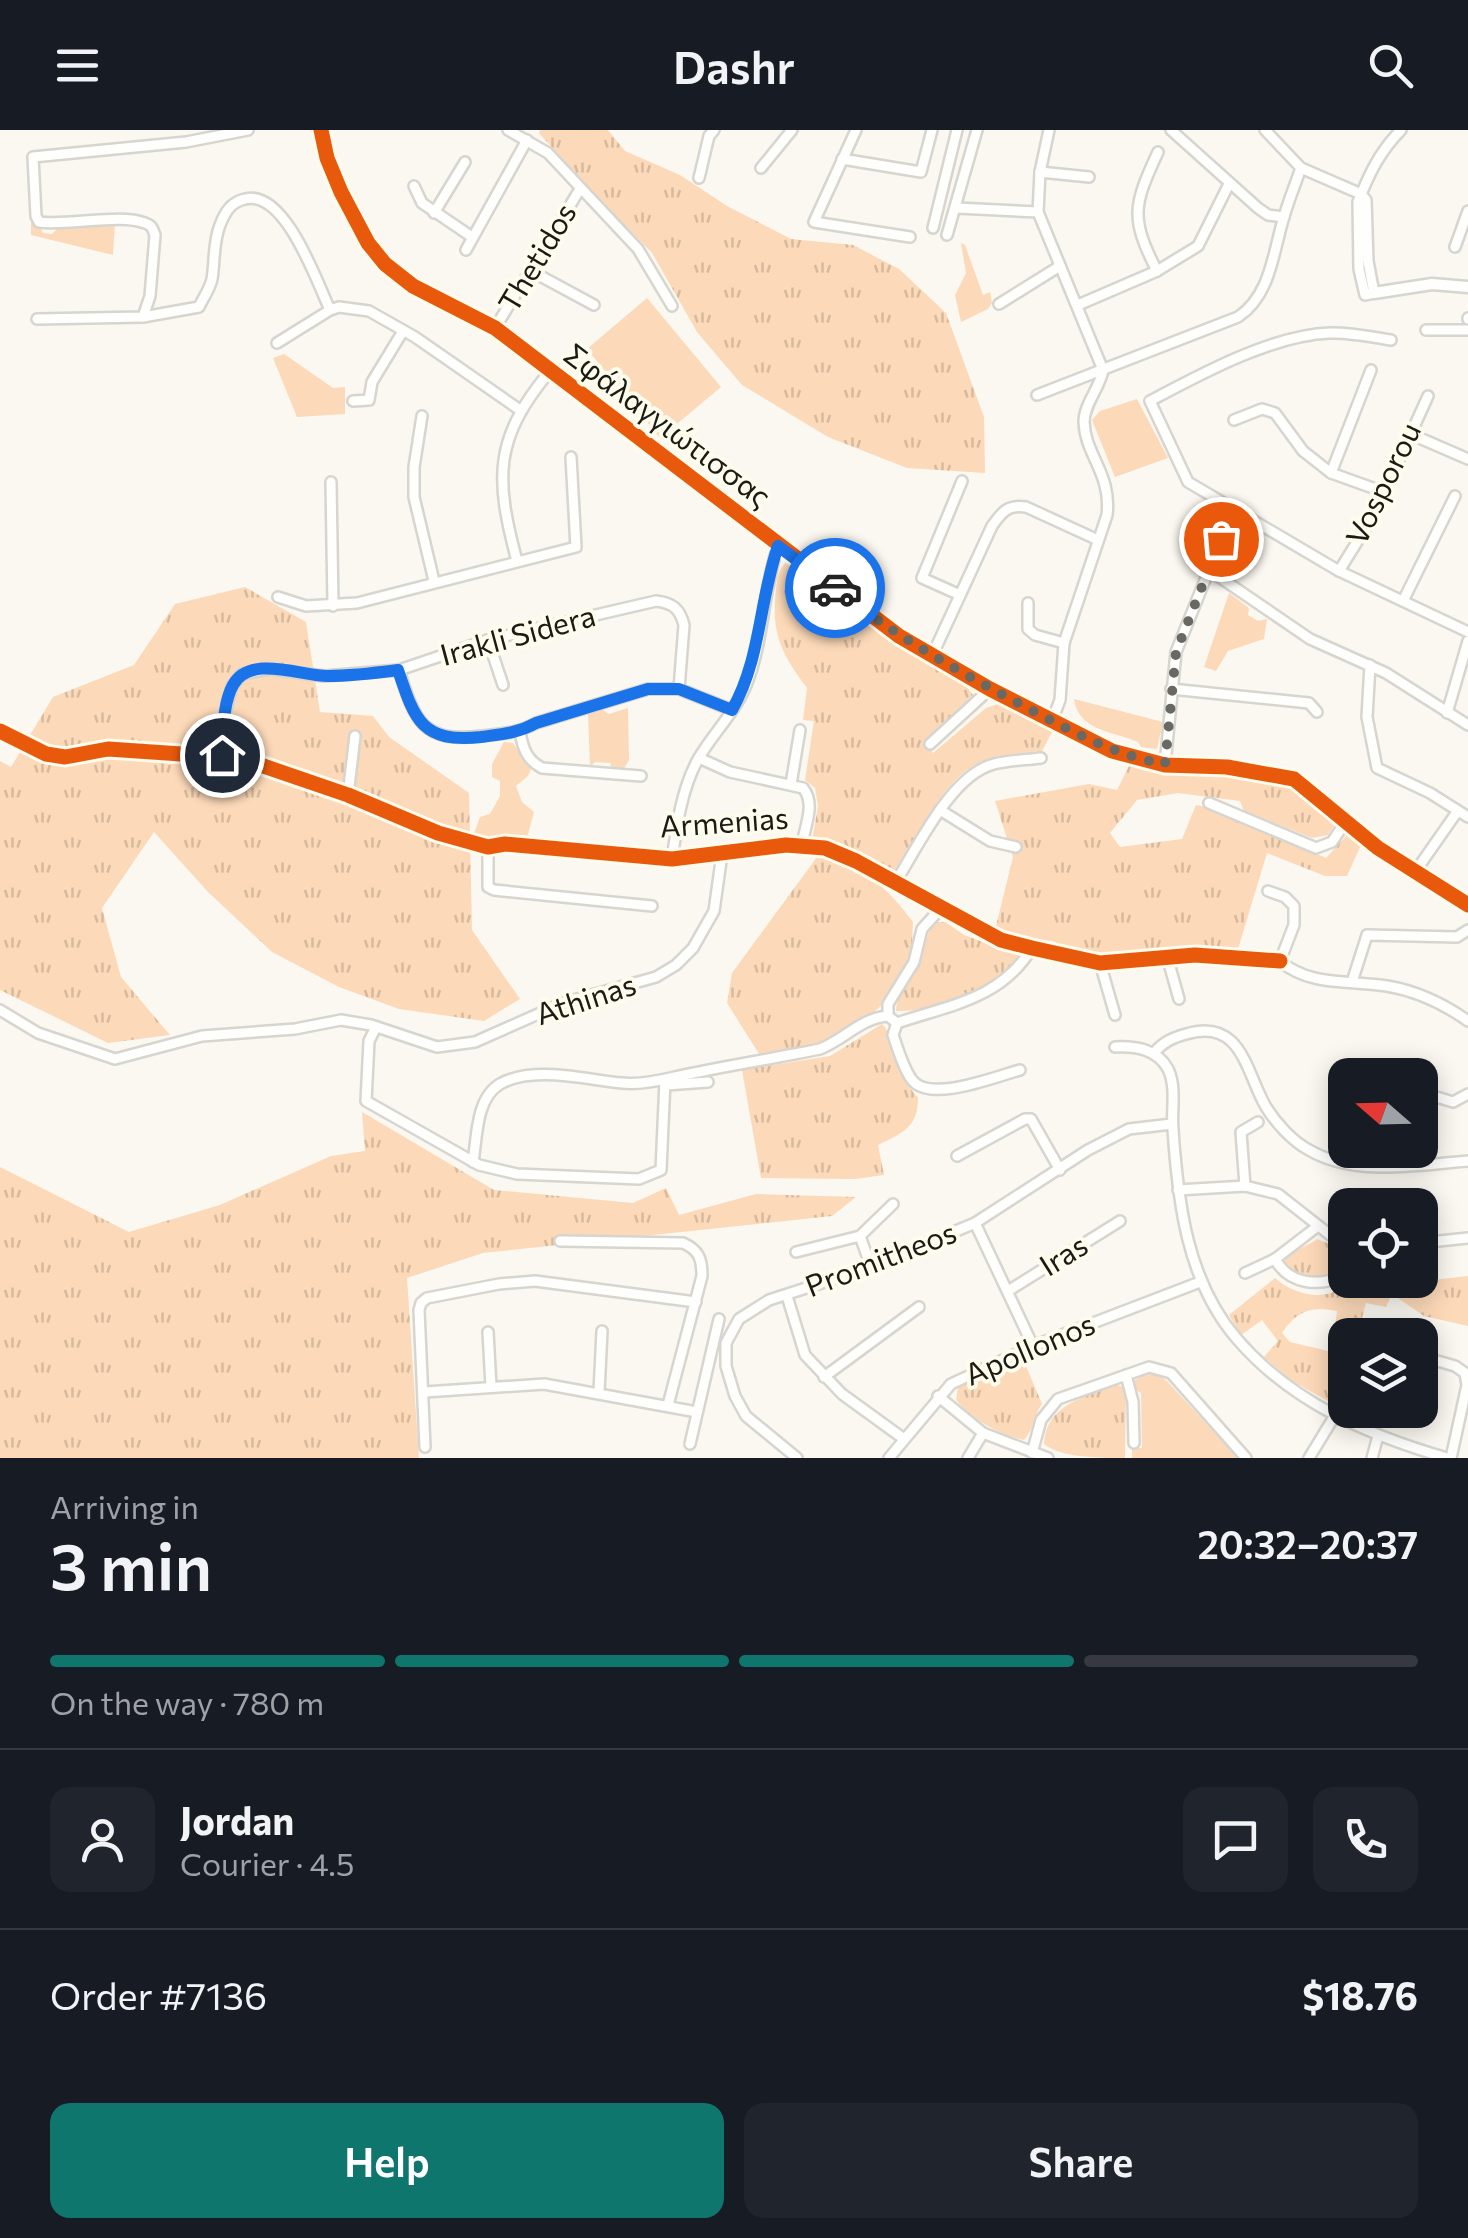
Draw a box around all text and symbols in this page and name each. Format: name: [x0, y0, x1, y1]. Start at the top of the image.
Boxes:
icon: menu: [50, 38, 105, 93]
text: Dashr: [673, 38, 795, 93]
icon: search: [1363, 38, 1418, 93]
street label: Thetidos: [489, 195, 583, 318]
street label: Σφάλαγγιώτισσας: [558, 334, 779, 514]
street label: Vosporou: [1336, 416, 1427, 550]
pin: [1179, 497, 1264, 582]
icon: bag: [1194, 512, 1249, 567]
courier: [785, 538, 885, 638]
icon: car: [808, 561, 863, 616]
street label: Irakli Sidera: [436, 595, 599, 672]
pin: [180, 713, 265, 798]
icon: home: [195, 728, 250, 783]
street label: Armenias: [658, 798, 789, 843]
street label: Athinas: [530, 964, 640, 1031]
north arrow: [1328, 1058, 1438, 1168]
map controls: [1328, 1058, 1438, 1428]
button: locate: [1328, 1188, 1438, 1298]
street label: Promitheos: [799, 1212, 961, 1303]
street label: Iras: [1032, 1225, 1093, 1283]
street label: Apollonos: [958, 1304, 1100, 1392]
button: layers: [1328, 1318, 1438, 1428]
text: Arriving in: [50, 1486, 199, 1526]
text: 20:32–20:37: [1197, 1520, 1418, 1567]
text: 3 min: [50, 1524, 212, 1603]
text: On the way · 780 m: [50, 1682, 324, 1722]
button: person: [50, 1787, 155, 1892]
button: chat: [1183, 1787, 1288, 1892]
button: phone: [1313, 1787, 1418, 1892]
text: Jordan: [180, 1796, 294, 1843]
text: Courier · 4.5: [180, 1843, 354, 1883]
text: Order #7136: [50, 1971, 267, 2018]
text: $18.76: [1302, 1971, 1418, 2018]
button: Help: [50, 2103, 724, 2218]
button: Share: [744, 2103, 1418, 2218]

